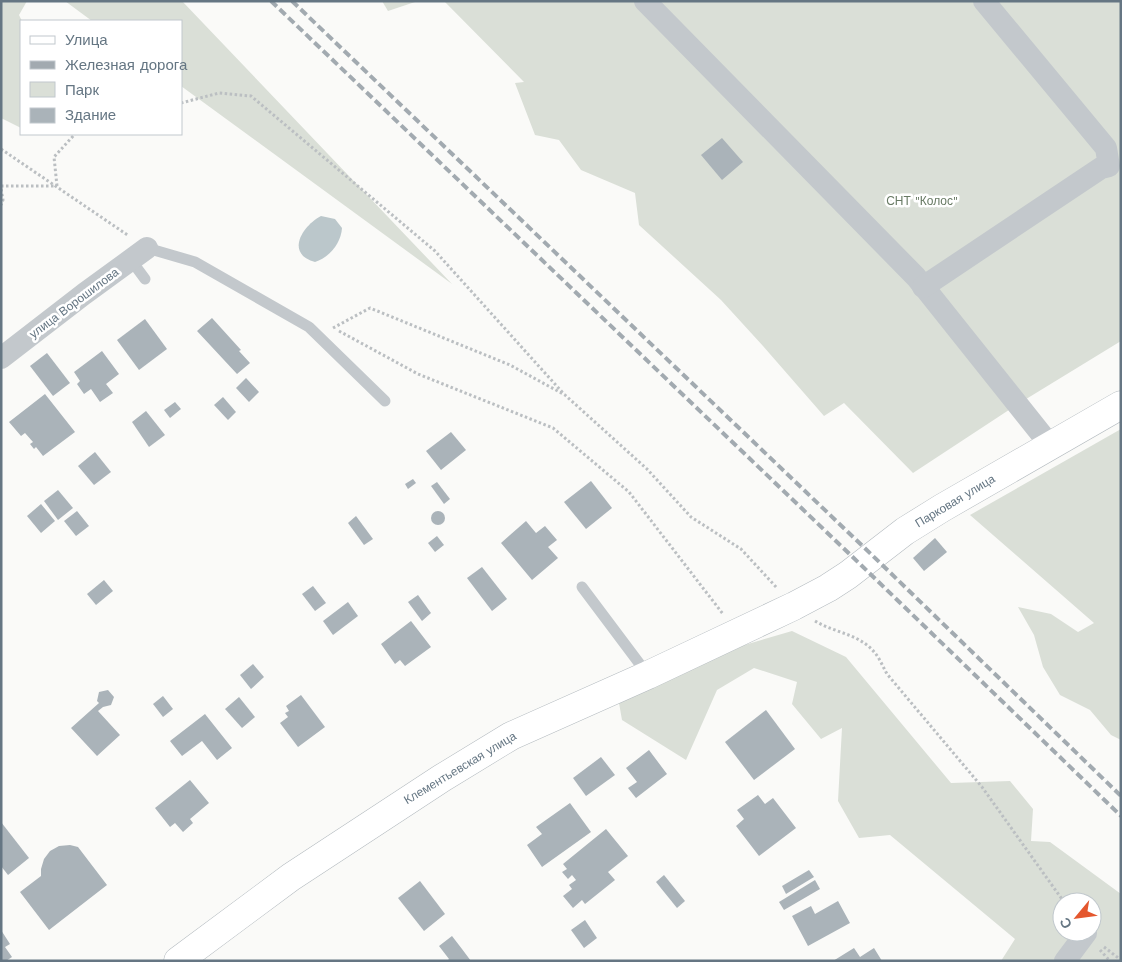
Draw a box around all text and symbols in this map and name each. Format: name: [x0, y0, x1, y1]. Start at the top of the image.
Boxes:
legend: [20, 20, 182, 135]
text: Улица: [65, 31, 108, 49]
text: Железная дорога: [65, 56, 188, 74]
text: Парк: [65, 81, 99, 99]
text: Здание: [65, 106, 116, 124]
park label: СНТ "Колос": [886, 194, 958, 208]
street label: улица Ворошилова: [27, 265, 122, 341]
street label: Парковая улица: [913, 472, 998, 530]
street label: Клементьевская улица: [401, 729, 519, 807]
north arrow: [1052, 892, 1102, 942]
text: С: [1056, 915, 1075, 932]

